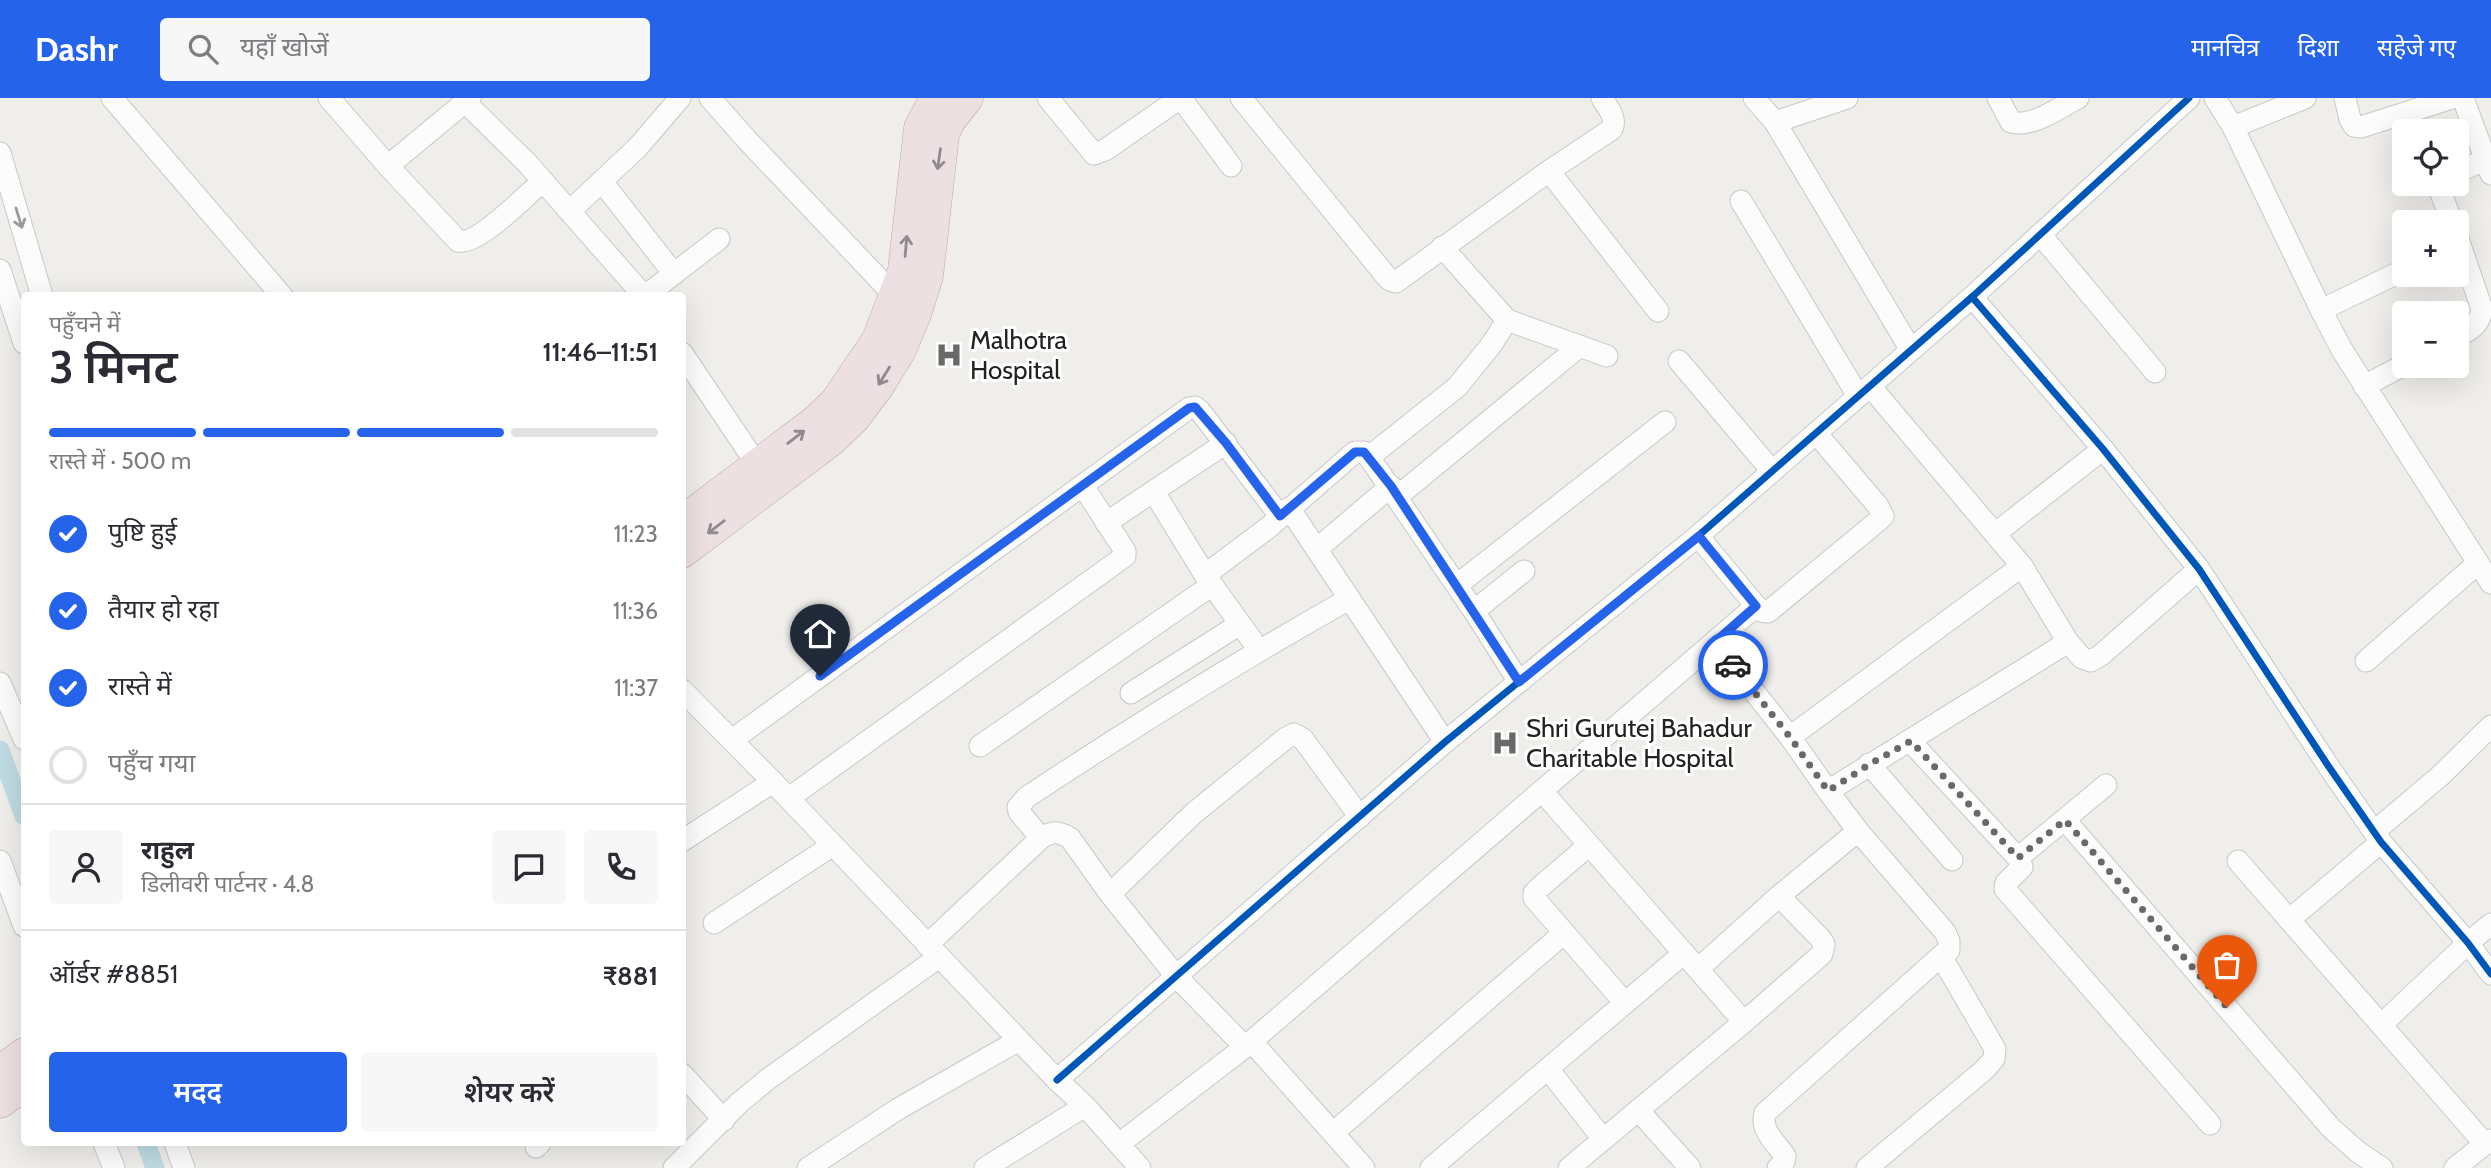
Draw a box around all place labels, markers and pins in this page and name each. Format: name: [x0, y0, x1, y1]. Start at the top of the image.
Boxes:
place label: Malhotra Hospital: [970, 324, 1068, 386]
hospital icon: Malhotra Hospital: [934, 340, 964, 370]
pin: [790, 604, 850, 676]
place label: Shri Gurutej Bahadur Charitable Hospital: [1526, 712, 1752, 774]
hospital icon: Shri Gurutej Bahadur Charitable Hospital: [1490, 728, 1520, 758]
pin: [2197, 935, 2257, 1007]

